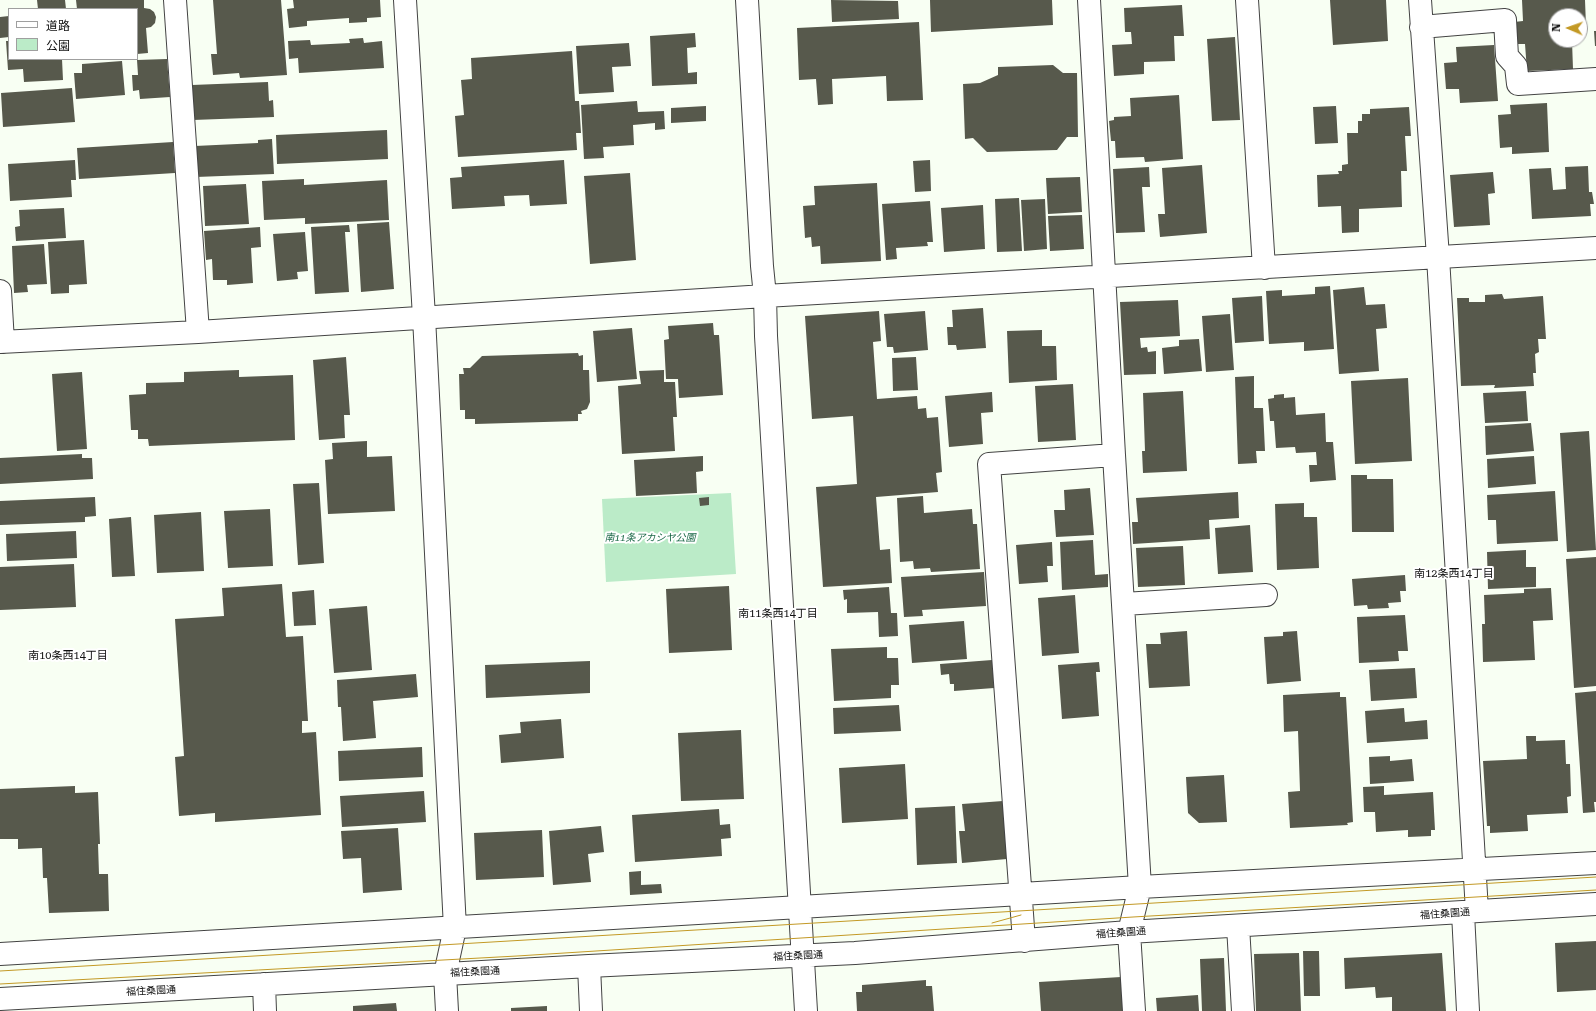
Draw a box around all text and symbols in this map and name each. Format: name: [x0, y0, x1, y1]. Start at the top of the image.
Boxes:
legend: [8, 8, 138, 60]
north arrow: [1548, 8, 1588, 48]
text: 道路: [46, 19, 70, 33]
text: N: [1550, 23, 1563, 32]
text: 公園: [46, 39, 70, 53]
park label: 南11条アカシヤ公園: [604, 532, 696, 544]
district label: 南12条西14丁目: [1414, 567, 1494, 581]
district label: 南11条西14丁目: [738, 607, 818, 621]
district label: 南10条西14丁目: [28, 649, 108, 663]
street label: 福住桑園通: [1420, 906, 1470, 922]
street label: 福住桑園通: [1096, 925, 1146, 941]
street label: 福住桑園通: [773, 949, 823, 963]
street label: 福住桑園通: [450, 965, 500, 979]
street label: 福住桑園通: [126, 984, 176, 998]

